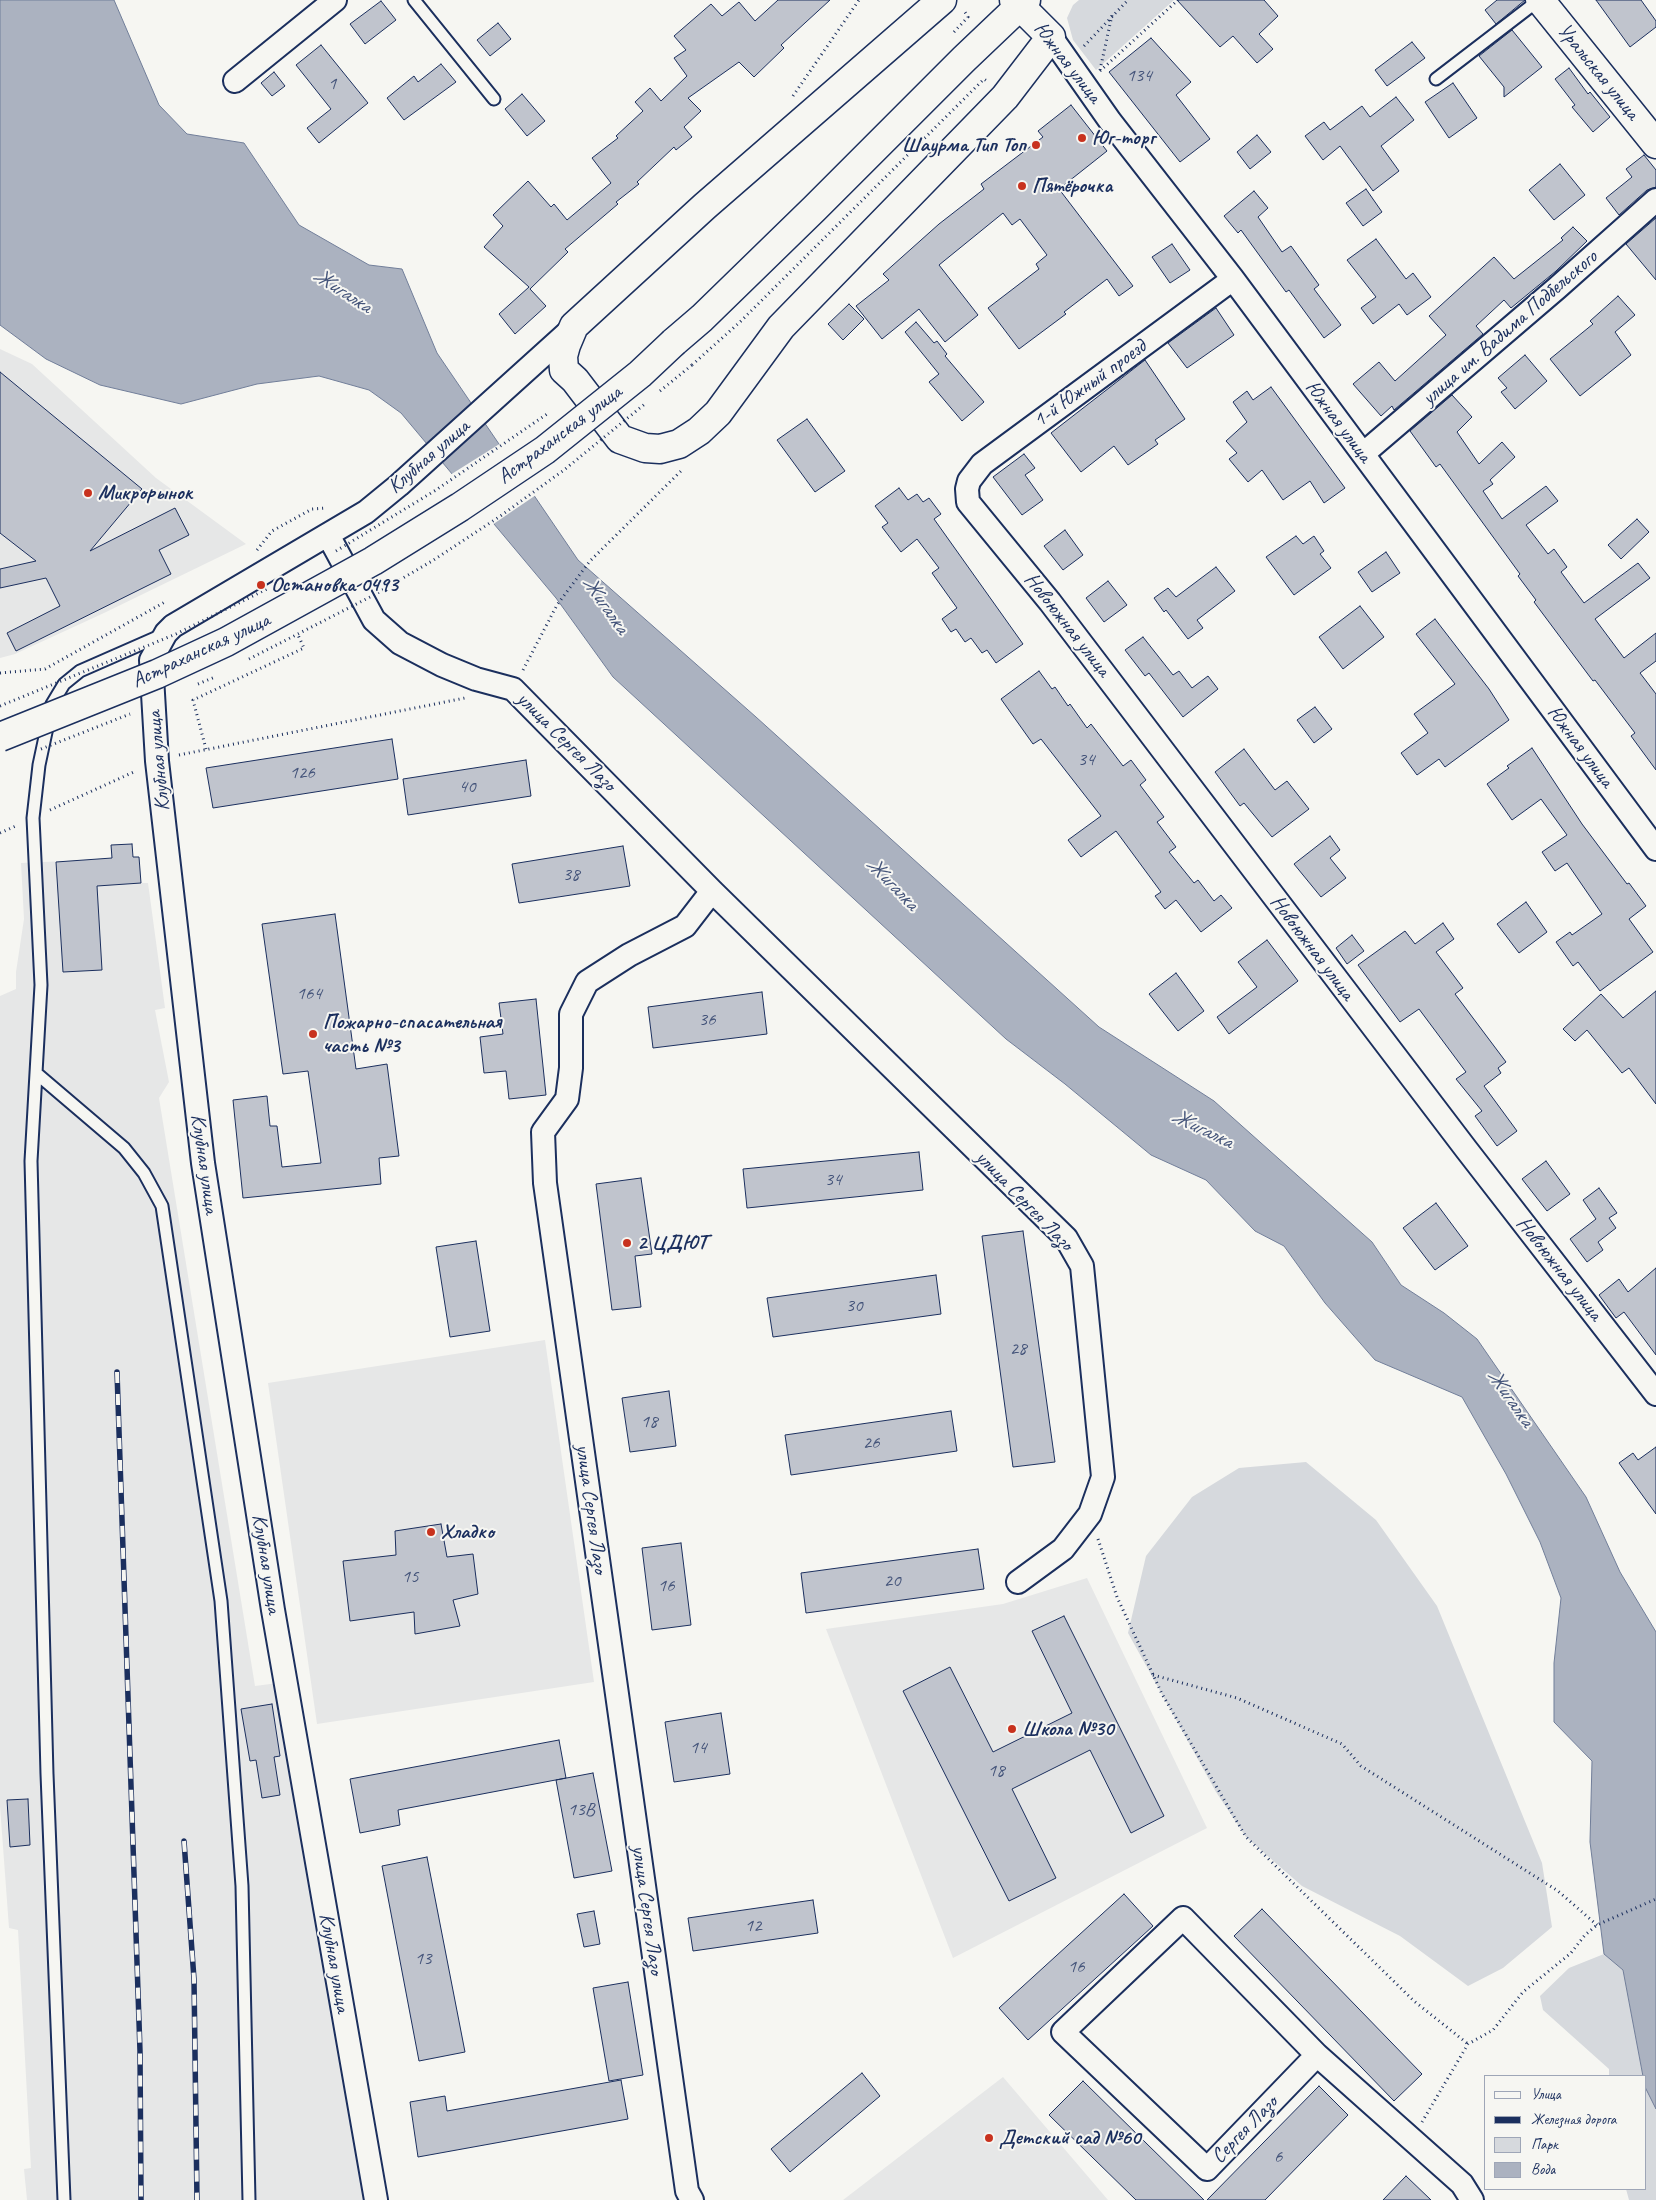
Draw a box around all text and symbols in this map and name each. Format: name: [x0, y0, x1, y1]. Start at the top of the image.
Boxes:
street label: Южная улица: [1028, 17, 1106, 109]
street label: Уральская улица: [1551, 19, 1645, 125]
house number: 134: [1126, 65, 1152, 87]
house number: 1: [328, 73, 336, 95]
place label: Юг-торг: [1092, 125, 1155, 151]
place label: Шаурма Тип Топ: [902, 132, 1026, 158]
marker: Юг-торг: [1076, 132, 1088, 144]
marker: Шаурма Тип Топ: [1030, 139, 1042, 151]
place label: Пятёрочка: [1032, 173, 1112, 199]
marker: Пятёрочка: [1016, 180, 1028, 192]
street label: улица им. Вадима Подбельского: [1417, 245, 1603, 411]
water label: Жигалка: [308, 262, 376, 320]
street label: 1-й Южный проезд: [1029, 335, 1151, 433]
street label: Южная улица: [1299, 376, 1377, 468]
street label: Астраханская улица: [493, 380, 627, 490]
street label: Клубная улица: [383, 415, 475, 499]
place label: Микрорынок: [98, 480, 192, 506]
marker: Микрорынок: [82, 487, 94, 499]
street label: Новоюжная улица: [1019, 568, 1115, 682]
water label: Жигалка: [576, 571, 634, 639]
place label: Остановка 0493: [271, 572, 398, 598]
marker: Остановка 0493: [255, 579, 267, 591]
street label: Астраханская улица: [128, 608, 274, 694]
street label: улица Сергея Лазо: [511, 687, 621, 797]
street label: Южная улица: [1541, 701, 1619, 793]
street label: Клубная улица: [142, 710, 176, 812]
house number: 34: [1077, 749, 1095, 771]
house number: 126: [289, 762, 315, 784]
house number: 40: [458, 776, 476, 798]
water label: Жигалка: [860, 851, 924, 917]
house number: 38: [562, 864, 580, 886]
street label: Новоюжная улица: [1264, 890, 1360, 1006]
house number: 164: [296, 983, 322, 1005]
place label: Пожарно-спасательная часть №3: [323, 1009, 501, 1059]
house number: 36: [698, 1009, 716, 1031]
marker: Пожарно-спасательная часть №3: [307, 1028, 319, 1040]
water label: Жигалка: [1167, 1103, 1237, 1155]
street label: Клубная улица: [185, 1113, 223, 1215]
street label: улица Сергея Лазо: [970, 1145, 1078, 1257]
house number: 34: [824, 1169, 842, 1191]
street label: Новоюжная улица: [1511, 1212, 1607, 1326]
place label: 2 ЦДЮТ: [637, 1230, 708, 1256]
marker: 2 ЦДЮТ: [621, 1237, 633, 1249]
house number: 30: [845, 1295, 863, 1317]
house number: 28: [1009, 1338, 1027, 1360]
water label: Жигалка: [1481, 1364, 1539, 1432]
house number: 18: [640, 1411, 658, 1433]
house number: 26: [862, 1432, 880, 1454]
street label: улица Сергея Лазо: [569, 1443, 613, 1575]
street label: Клубная улица: [246, 1512, 286, 1616]
place label: Хладко: [441, 1519, 494, 1545]
marker: Хладко: [425, 1526, 437, 1538]
house number: 15: [401, 1566, 419, 1588]
house number: 20: [883, 1570, 901, 1592]
house number: 16: [657, 1575, 675, 1597]
place label: Школа №30: [1022, 1716, 1113, 1742]
marker: Школа №30: [1006, 1723, 1018, 1735]
house number: 14: [689, 1737, 707, 1759]
house number: 18: [987, 1760, 1005, 1782]
house number: 13В: [568, 1799, 594, 1821]
street label: улица Сергея Лазо: [625, 1844, 669, 1976]
street label: Клубная улица: [313, 1911, 355, 2015]
house number: 12: [744, 1915, 762, 1937]
house number: 13: [414, 1948, 432, 1970]
house number: 16: [1067, 1956, 1085, 1978]
legend: [1484, 2075, 1646, 2190]
text: Улица: [1531, 2085, 1561, 2104]
street label: Сергея Лазо: [1206, 2091, 1284, 2169]
text: Железная дорога: [1531, 2110, 1616, 2129]
place label: Детский сад №60: [999, 2125, 1140, 2151]
marker: Детский сад №60: [983, 2132, 995, 2144]
text: Парк: [1531, 2135, 1558, 2154]
house number: 6: [1274, 2146, 1282, 2168]
text: Вода: [1531, 2160, 1555, 2179]

